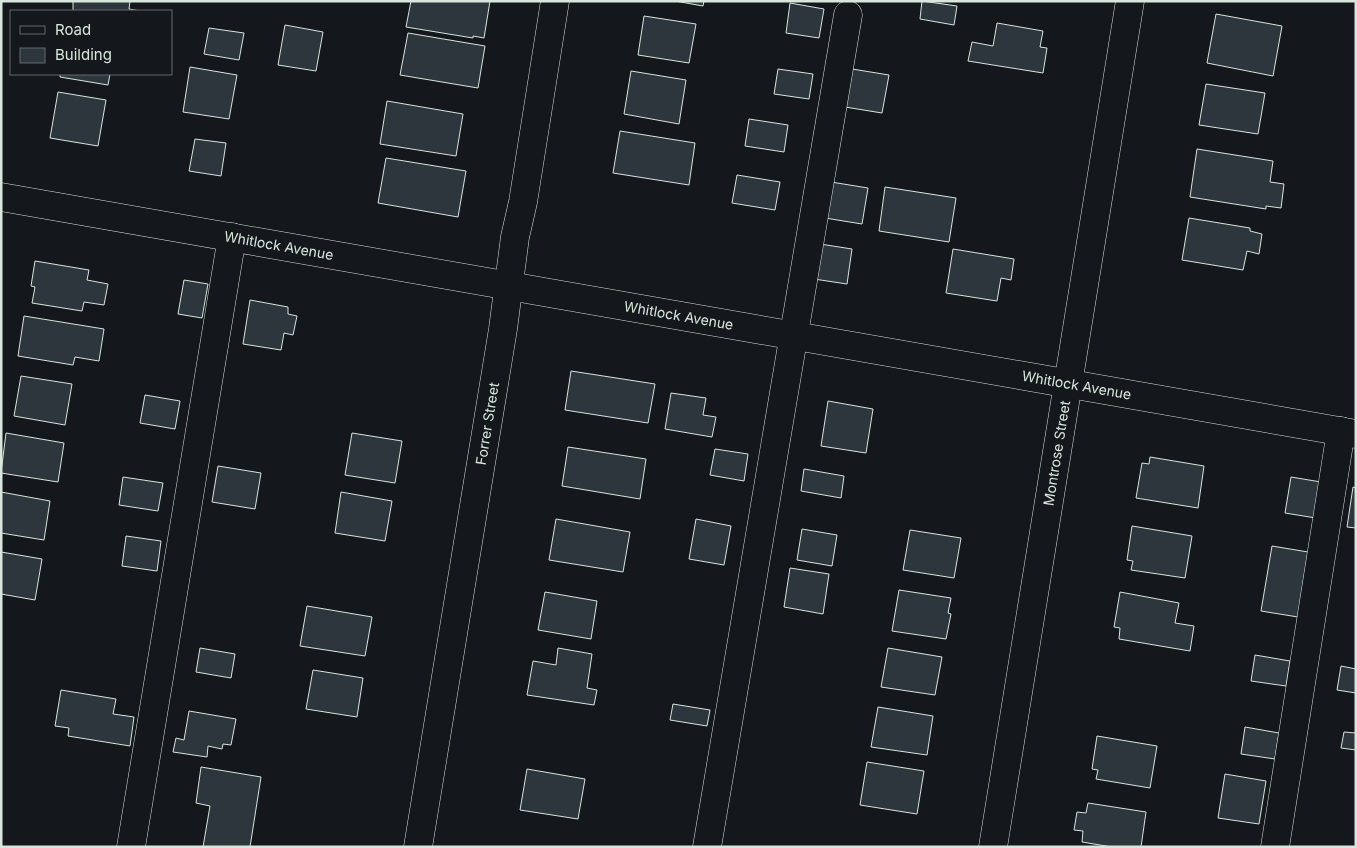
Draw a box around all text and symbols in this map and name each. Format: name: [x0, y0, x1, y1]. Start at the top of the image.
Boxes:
legend: [10, 10, 172, 75]
text: Road: [55, 20, 91, 39]
text: Building: [55, 45, 112, 64]
street label: Whitlock Avenue: [223, 227, 335, 263]
street label: Whitlock Avenue: [623, 297, 735, 333]
street label: Whitlock Avenue: [1021, 367, 1133, 403]
street label: Forrer Street: [472, 381, 502, 466]
street label: Montrose Street: [1039, 399, 1073, 507]

